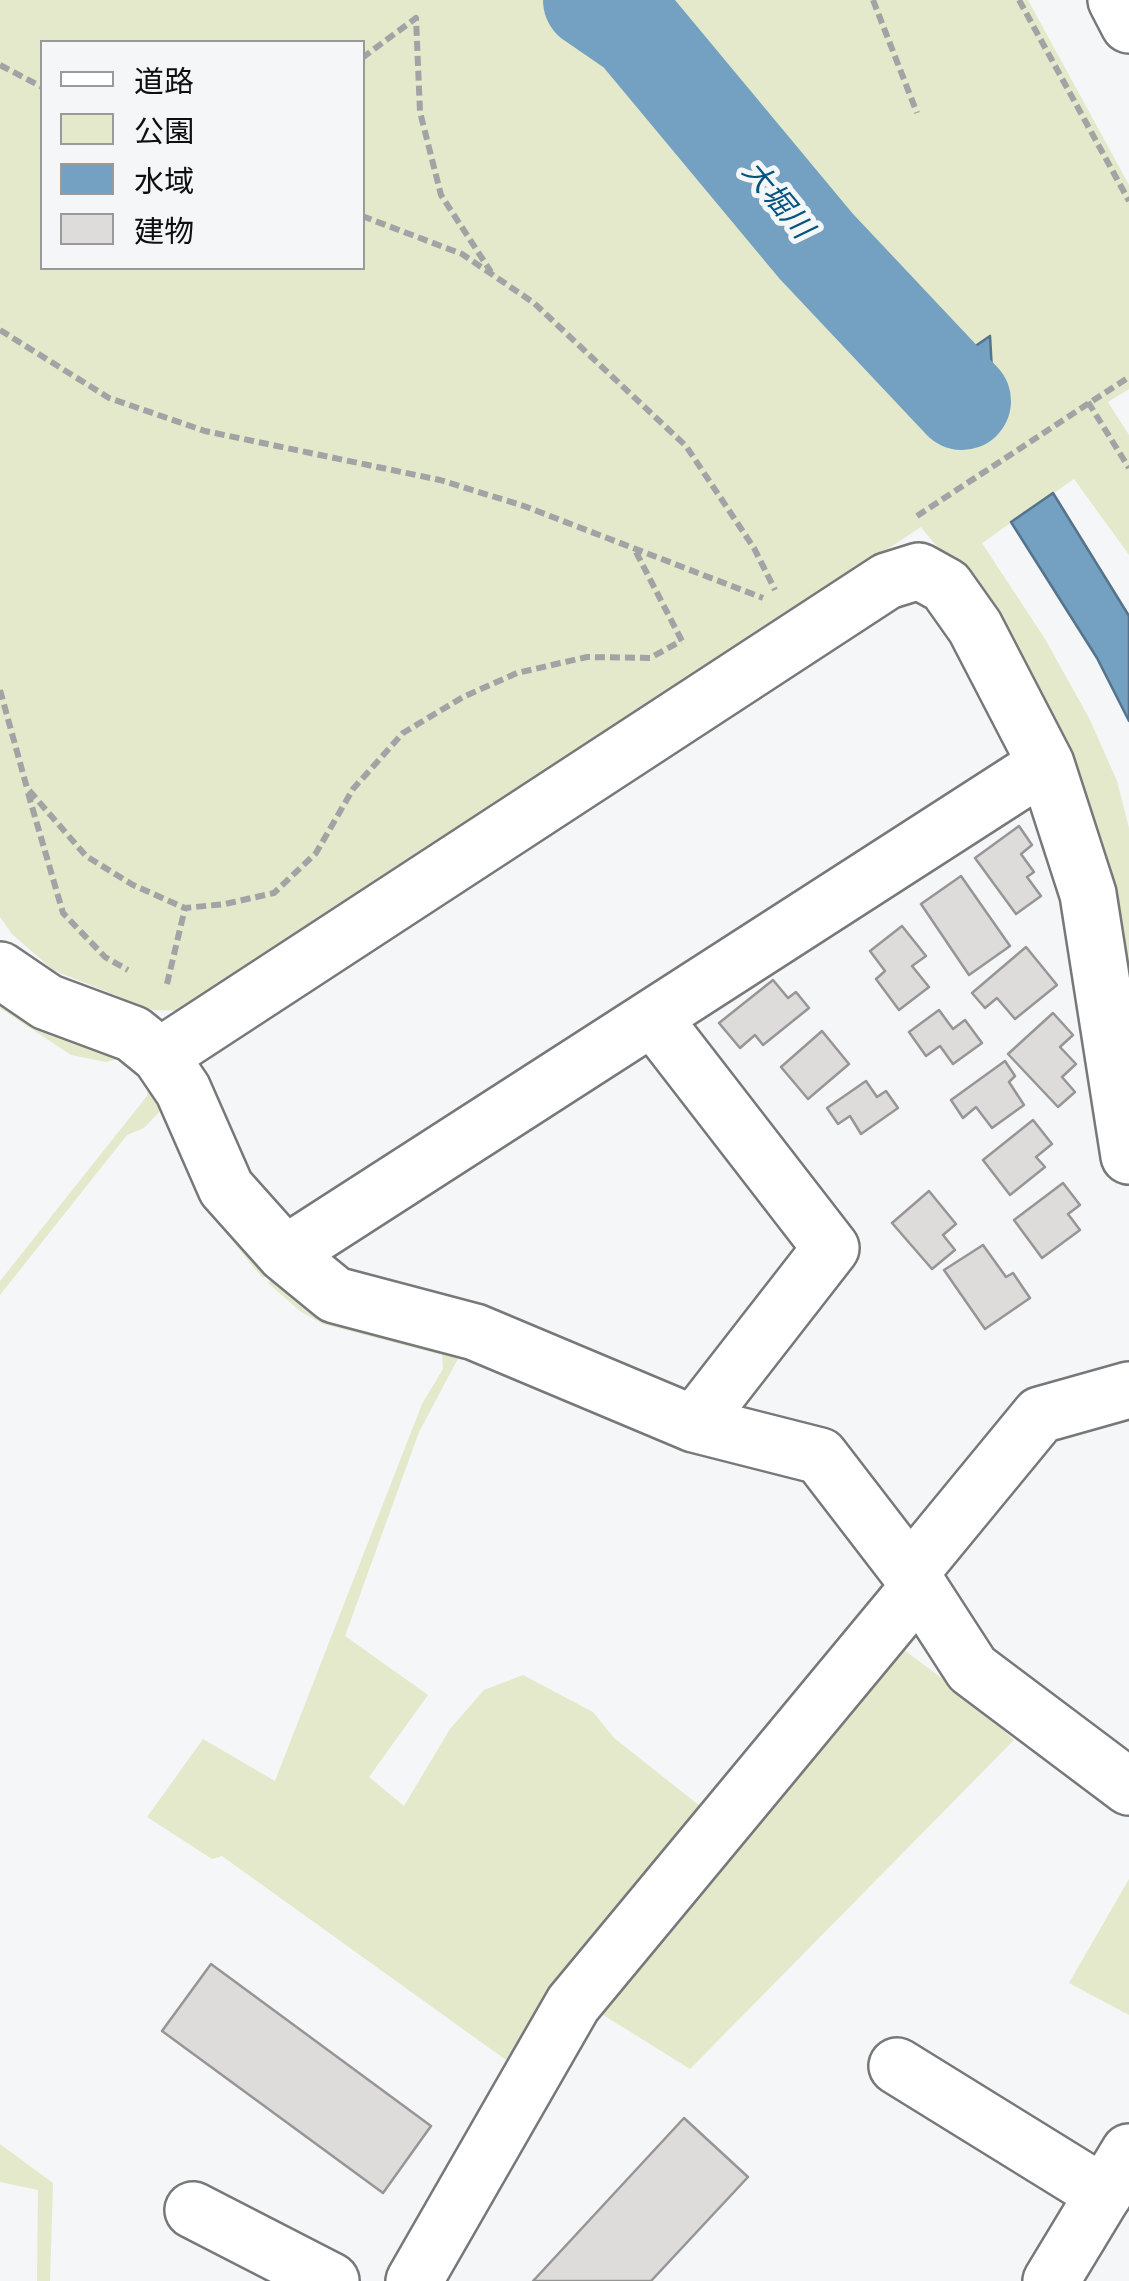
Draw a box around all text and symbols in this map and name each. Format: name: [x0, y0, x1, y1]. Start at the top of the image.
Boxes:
legend: [40, 40, 365, 270]
text: 道路: [134, 62, 194, 100]
text: 公園: [134, 112, 194, 150]
water label: 大堀川: [734, 154, 820, 246]
text: 水域: [134, 162, 194, 200]
text: 建物: [134, 212, 194, 250]

